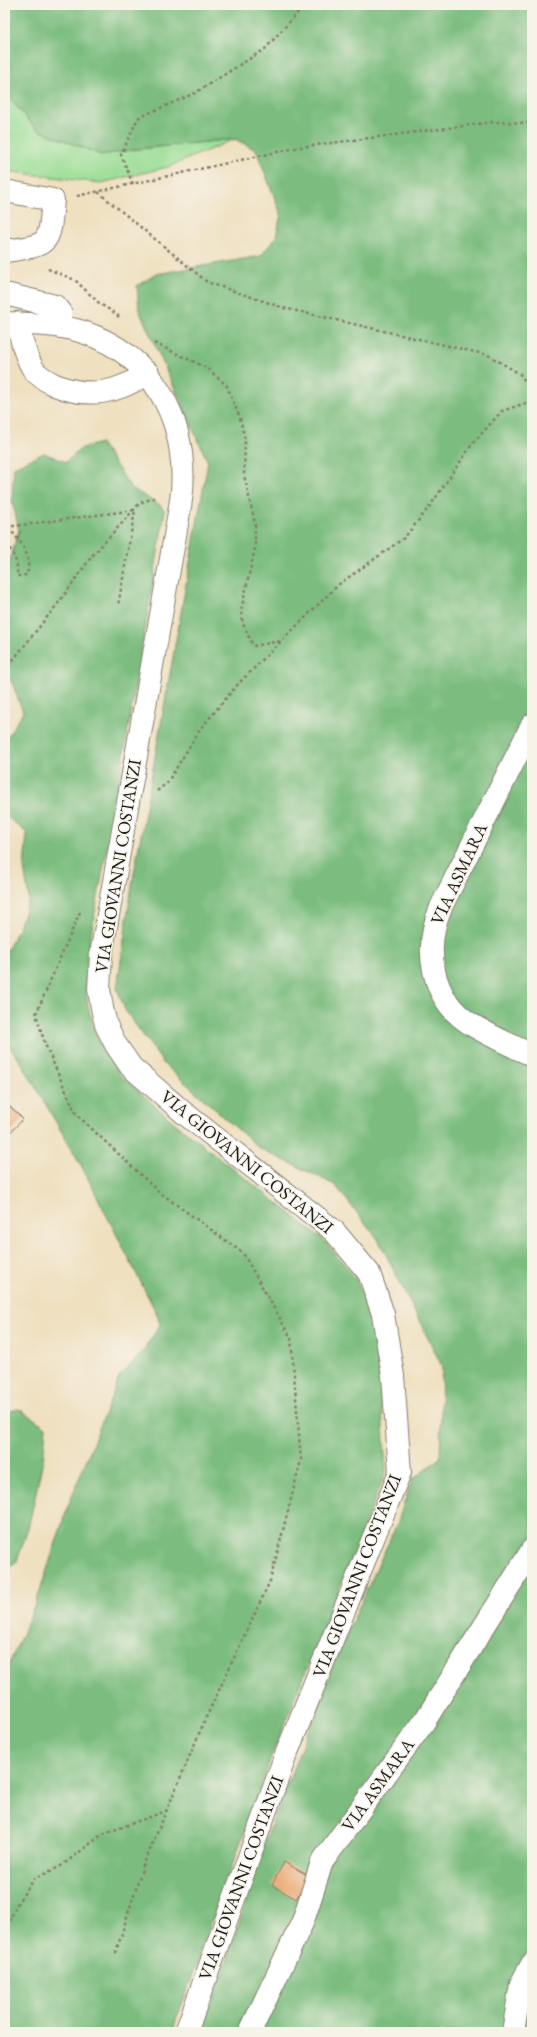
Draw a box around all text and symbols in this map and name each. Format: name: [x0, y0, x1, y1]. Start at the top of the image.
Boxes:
street label: VIA GIOVANNI COSTANZI: [89, 757, 146, 974]
street label: VIA ASMARA: [425, 819, 492, 928]
street label: VIA GIOVANNI COSTANZI: [156, 1085, 339, 1239]
street label: VIA GIOVANNI COSTANZI: [307, 1471, 406, 1681]
street label: VIA ASMARA: [336, 1733, 419, 1836]
street label: VIA GIOVANNI COSTANZI: [193, 1772, 288, 1983]

